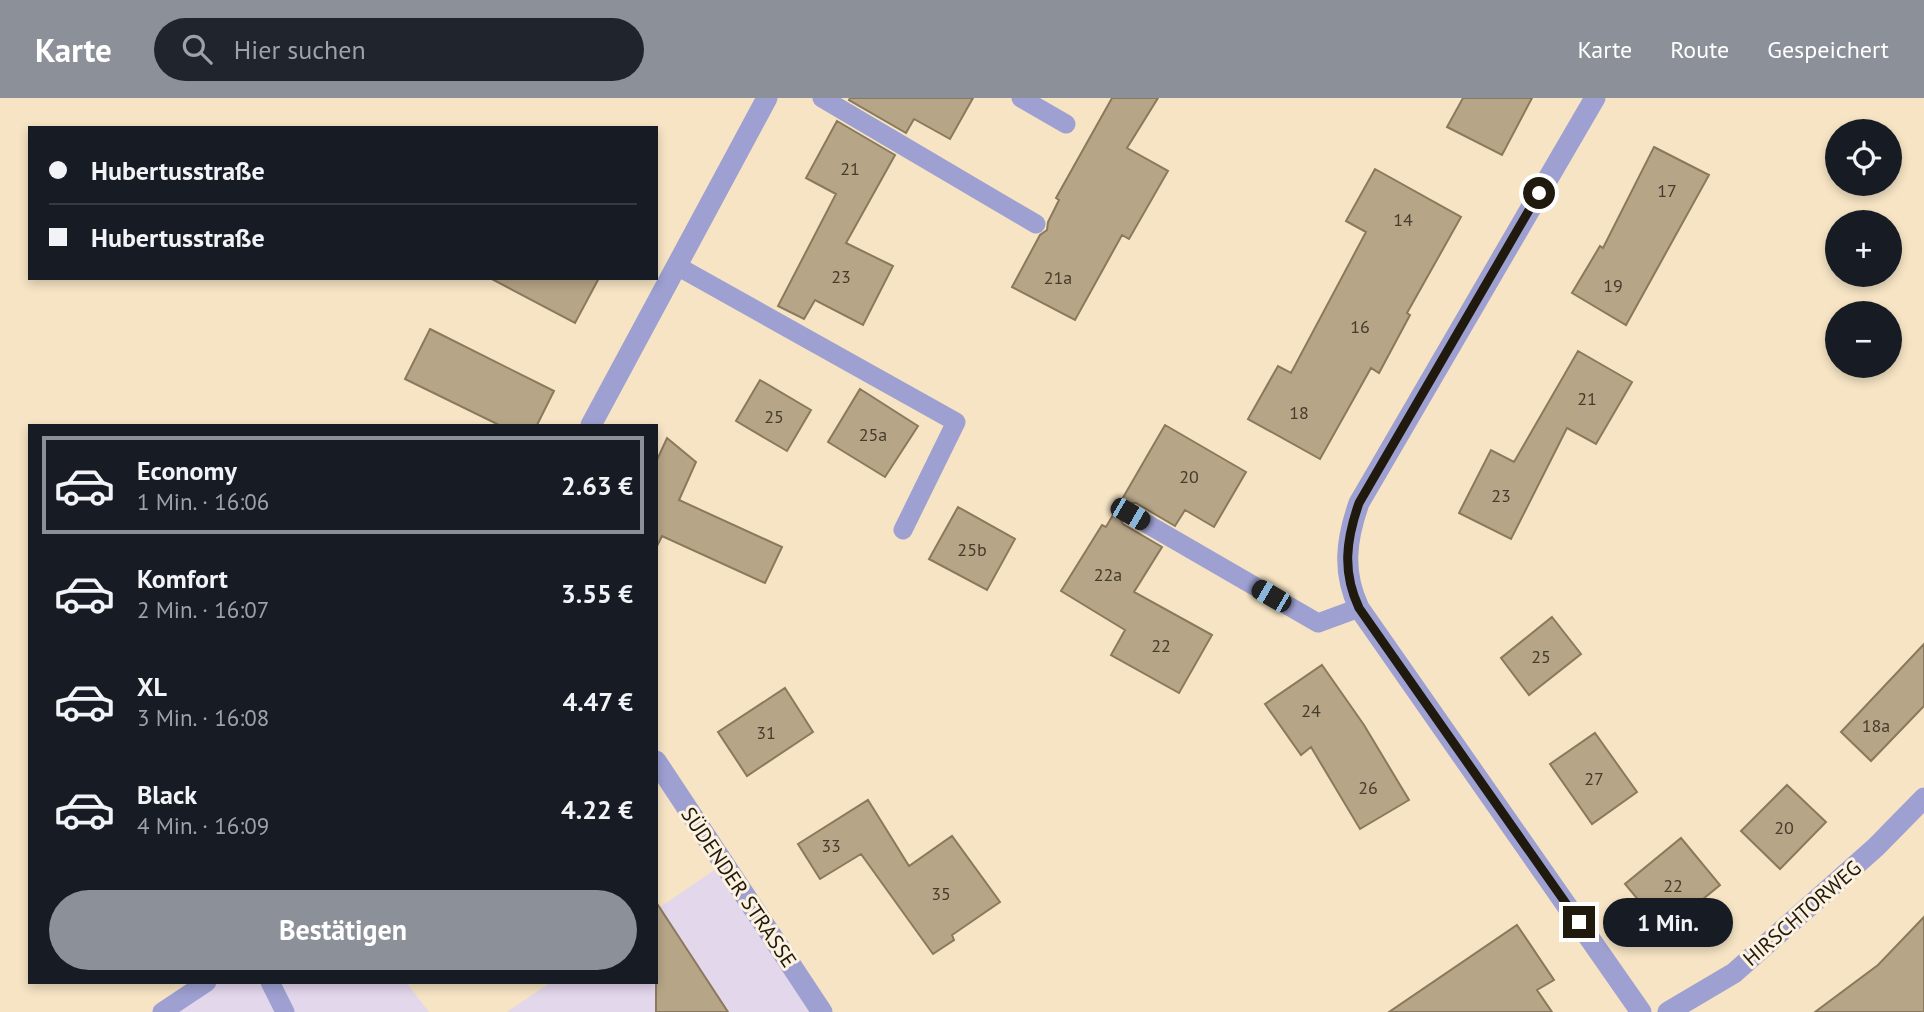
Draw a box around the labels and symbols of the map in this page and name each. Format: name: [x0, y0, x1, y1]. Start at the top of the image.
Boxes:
house number: 21: [840, 157, 860, 180]
route start: [1523, 177, 1555, 209]
house number: 17: [1657, 179, 1677, 202]
house number: 14: [1393, 208, 1413, 231]
house number: 23: [831, 265, 851, 288]
house number: 21a: [1044, 266, 1072, 289]
house number: 19: [1603, 274, 1623, 297]
house number: 16: [1350, 315, 1370, 338]
house number: 21: [1577, 387, 1597, 410]
house number: 18: [1289, 401, 1309, 424]
house number: 25: [764, 405, 784, 428]
house number: 25a: [859, 423, 887, 446]
house number: 20: [1179, 465, 1199, 488]
house number: 23: [1491, 484, 1511, 507]
car: [1107, 494, 1154, 534]
house number: 25b: [957, 538, 987, 561]
house number: 22a: [1094, 563, 1122, 586]
car: [1248, 576, 1295, 616]
house number: 22: [1151, 634, 1171, 657]
house number: 25: [1531, 645, 1551, 668]
house number: 24: [1301, 699, 1321, 722]
house number: 18a: [1862, 714, 1890, 737]
house number: 31: [756, 721, 776, 744]
house number: 27: [1584, 767, 1604, 790]
house number: 26: [1358, 776, 1378, 799]
street label: SÜDENDER STRASSE: [675, 802, 803, 972]
house number: 20: [1774, 816, 1794, 839]
house number: 33: [821, 834, 841, 857]
street label: HIRSCHTORWEG: [1737, 854, 1867, 972]
house number: 22: [1663, 874, 1683, 897]
house number: 35: [931, 882, 951, 905]
callout: 1 Min.: [1604, 898, 1733, 946]
route end: [1563, 906, 1595, 938]

